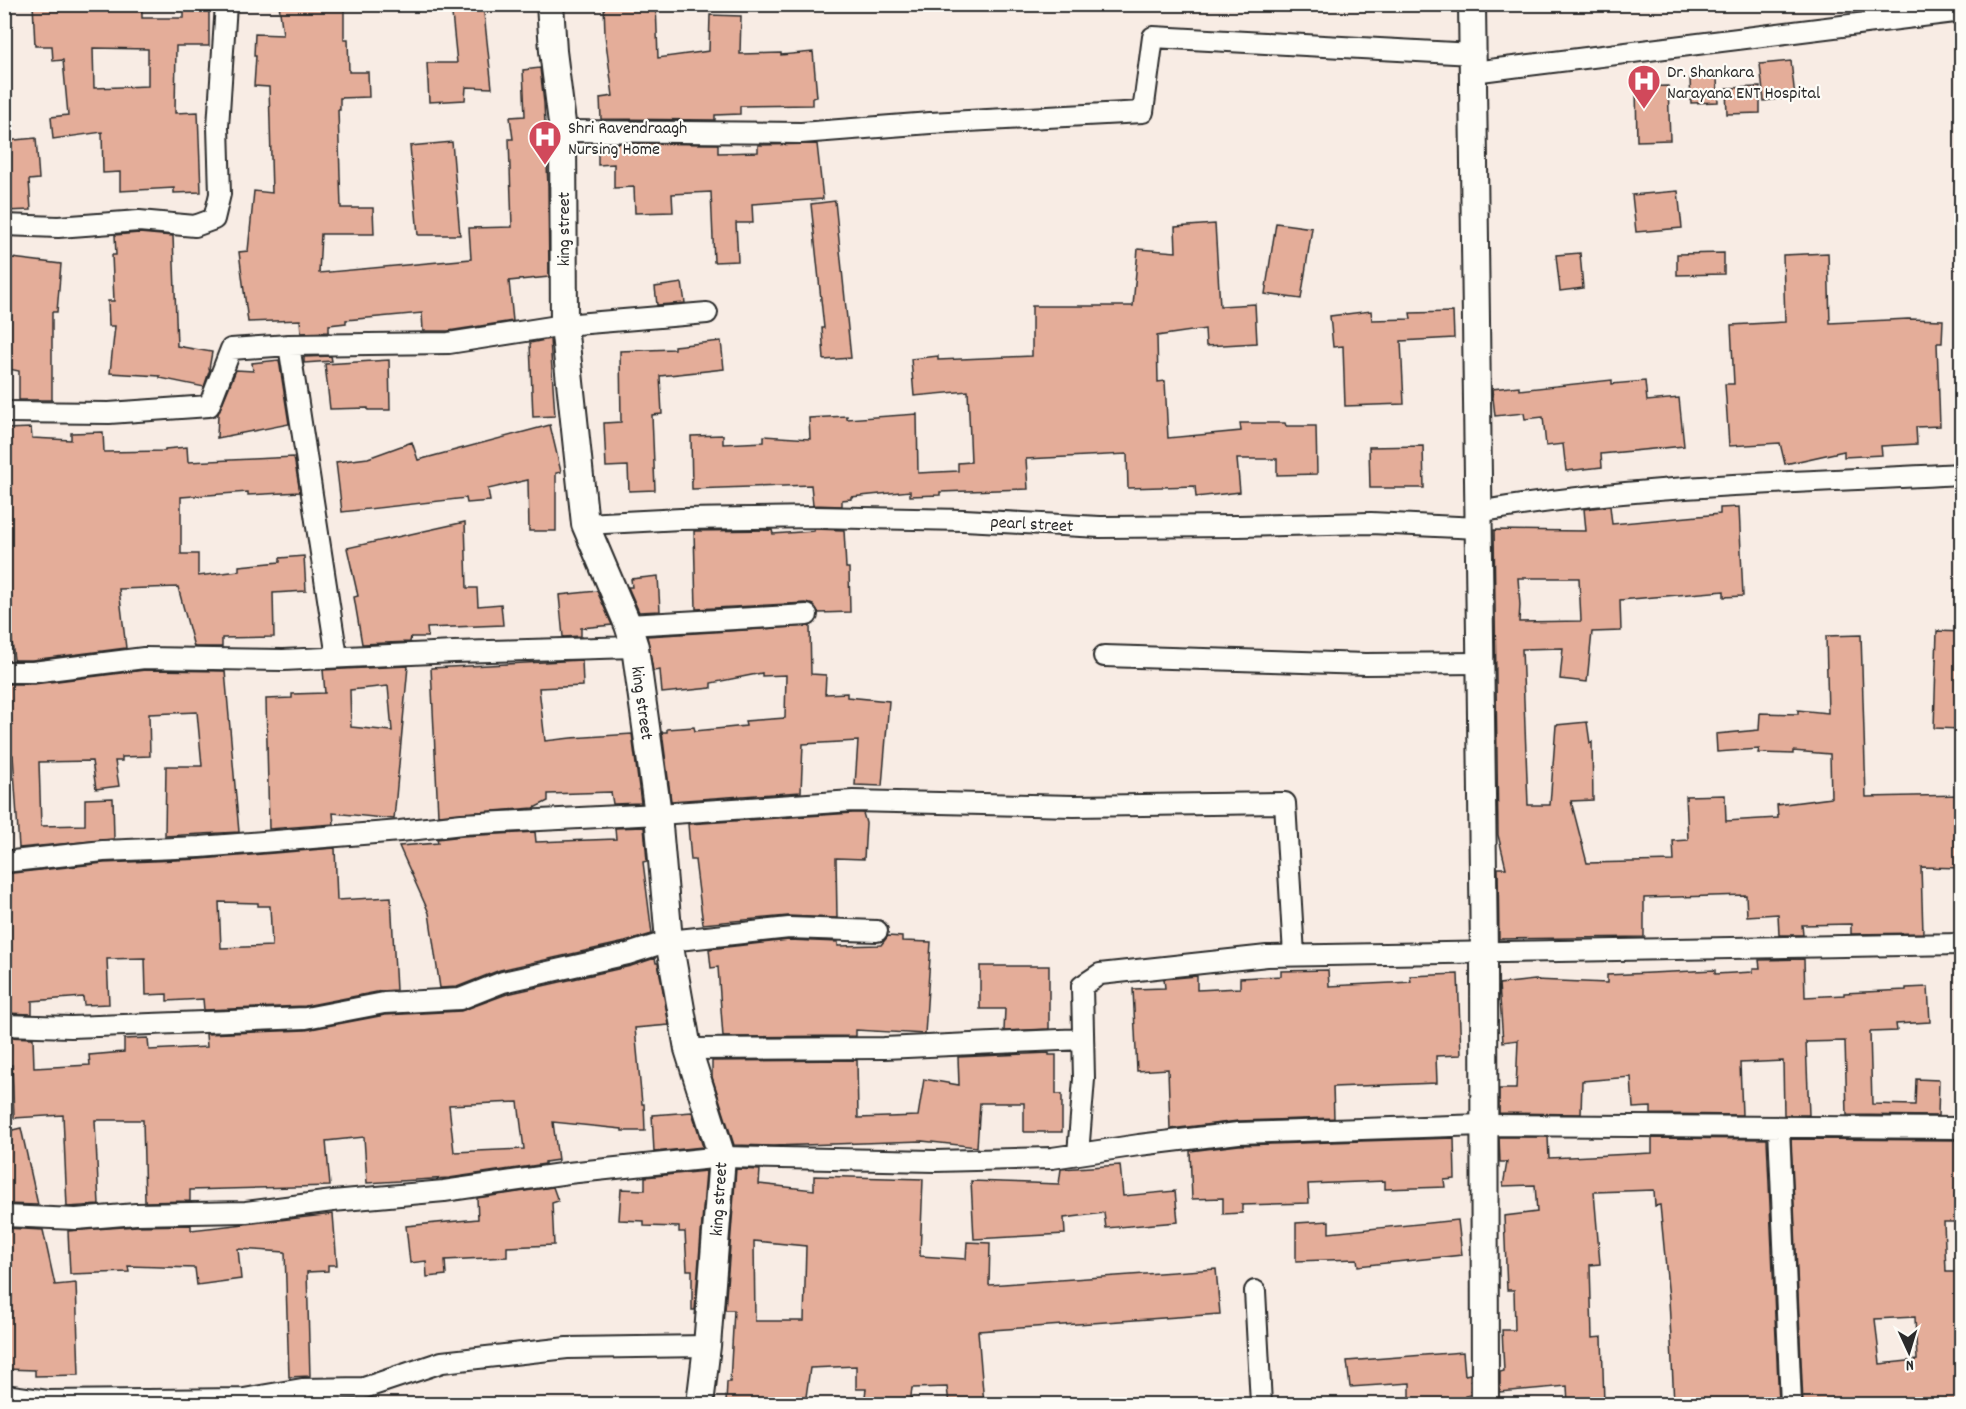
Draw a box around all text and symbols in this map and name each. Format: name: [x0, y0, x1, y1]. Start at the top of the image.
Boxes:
place label: Dr. Shankara Narayana ENT Hospital: [1667, 61, 1821, 107]
hospital icon: Dr. Shankara Narayana ENT Hospital: [1626, 63, 1662, 110]
place label: Shri Ravendraagh Nursing Home: [568, 117, 687, 163]
hospital icon: Shri Ravendraagh Nursing Home: [527, 119, 563, 166]
street label: king street: [553, 191, 578, 266]
street label: pearl street: [990, 511, 1074, 540]
street label: king street: [623, 665, 658, 742]
street label: king street: [705, 1161, 736, 1237]
north arrow: [1879, 1322, 1939, 1382]
text: N: [1905, 1353, 1915, 1376]

